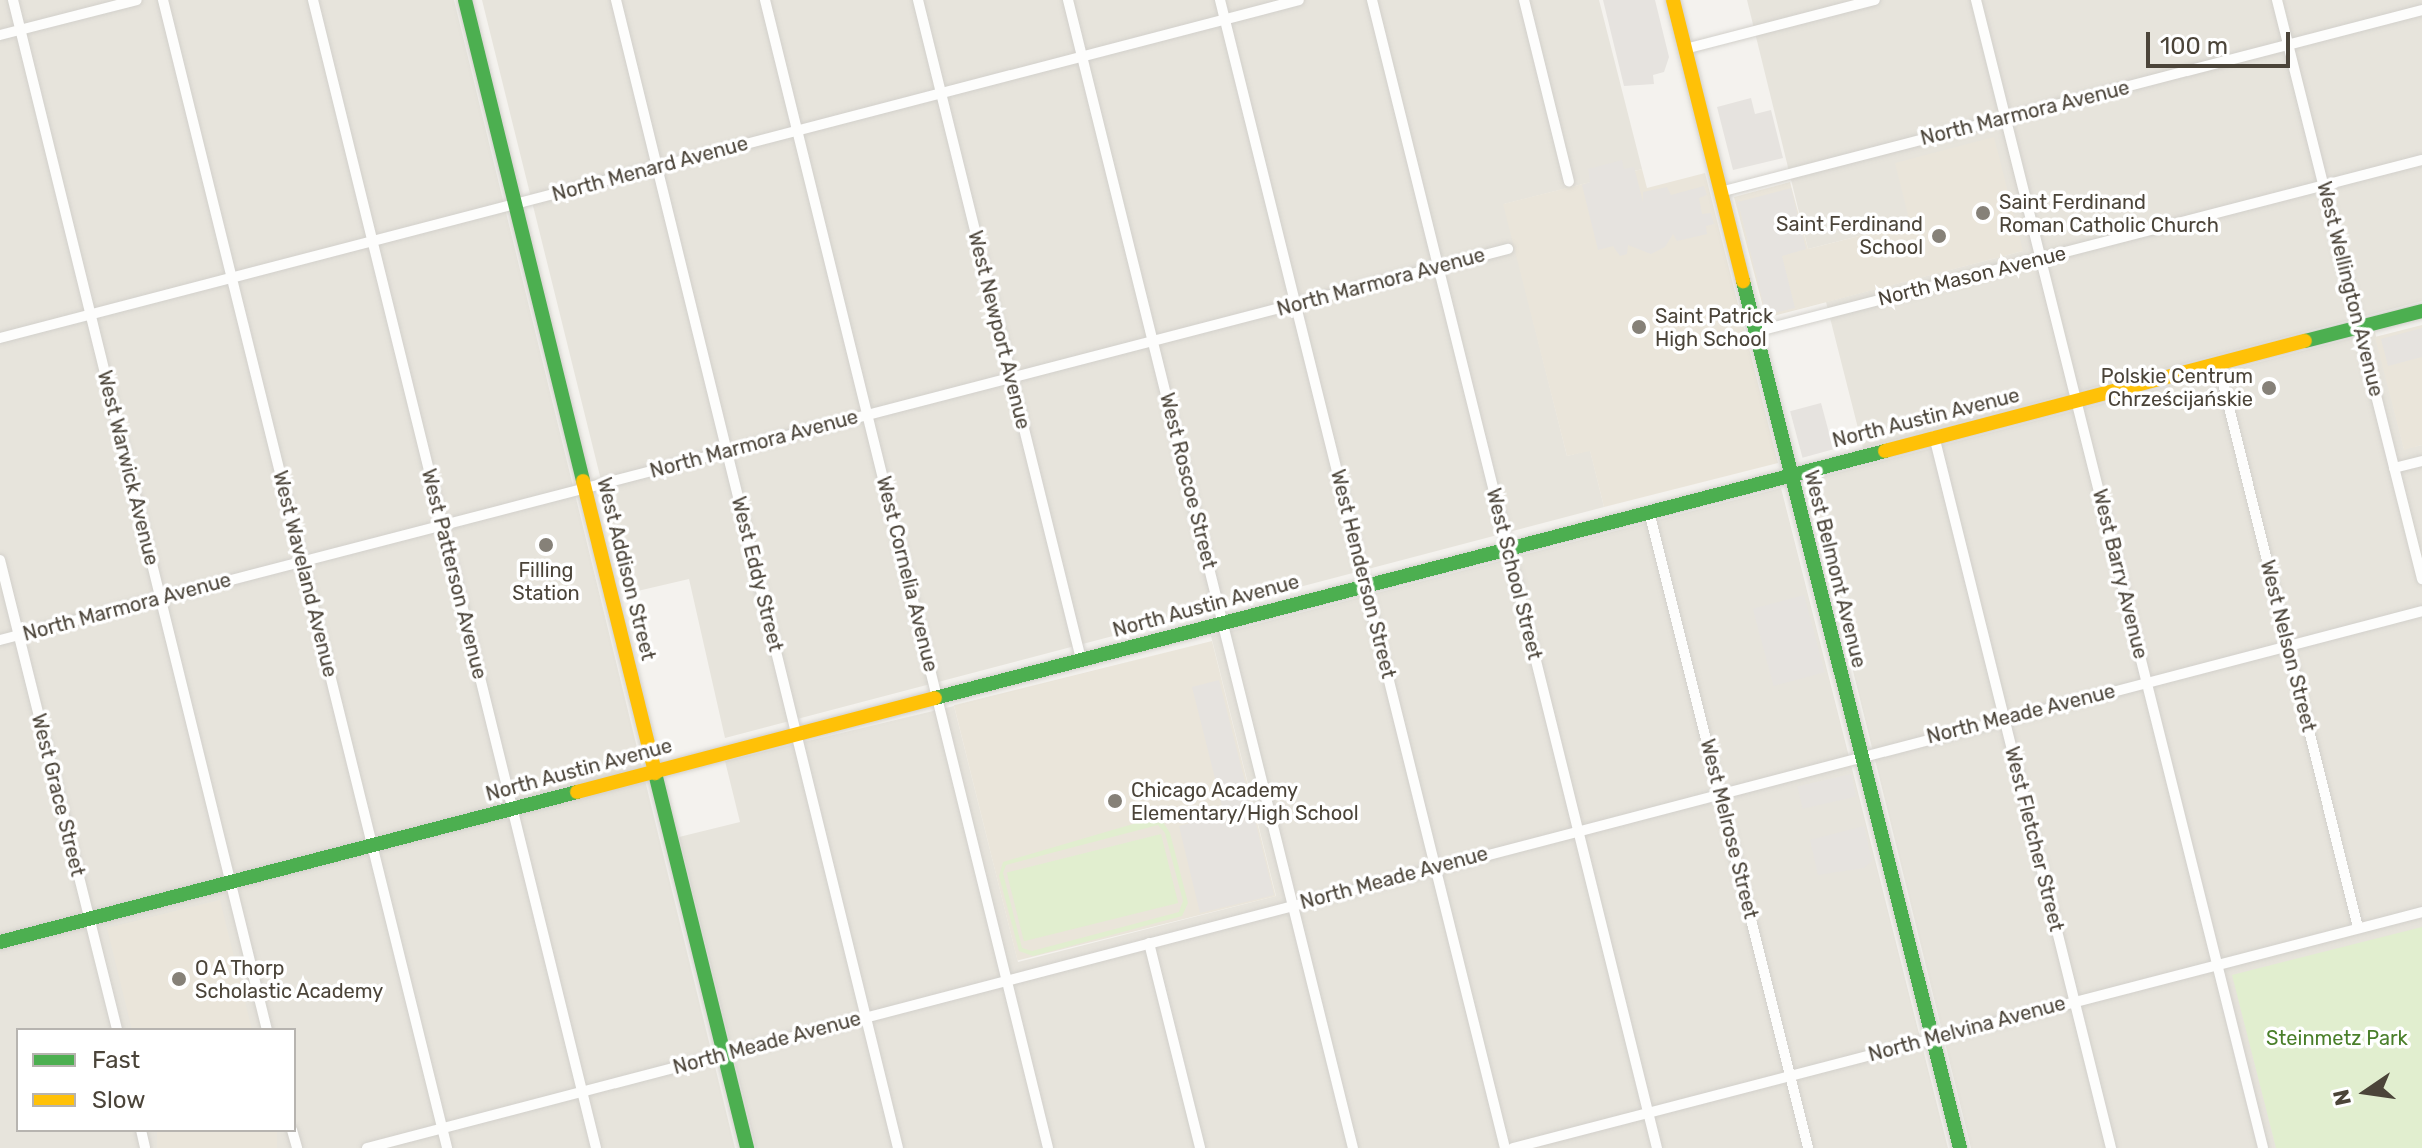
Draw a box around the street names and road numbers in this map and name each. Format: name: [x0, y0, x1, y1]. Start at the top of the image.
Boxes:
street label: North Marmora Avenue: [1918, 75, 2132, 151]
street label: North Menard Avenue: [549, 131, 751, 207]
street label: West Wellington Avenue: [2312, 179, 2388, 399]
street label: West Newport Avenue: [963, 228, 1035, 432]
street label: North Mason Avenue: [1875, 241, 2069, 311]
street label: North Marmora Avenue: [1274, 243, 1488, 321]
street label: West Warwick Avenue: [92, 368, 164, 568]
street label: North Austin Avenue: [1829, 383, 2023, 453]
street label: West Roscoe Street: [1154, 390, 1222, 572]
street label: North Marmora Avenue: [647, 405, 861, 483]
street label: West Patterson Avenue: [416, 466, 492, 682]
street label: West Henderson Street: [1325, 467, 1401, 681]
street label: West Waveland Avenue: [268, 468, 342, 680]
street label: West Belmont Avenue: [1799, 468, 1871, 670]
street label: West Cornelia Avenue: [871, 474, 943, 674]
street label: West Addison Street: [592, 475, 660, 663]
street label: West School Street: [1481, 486, 1547, 662]
street label: West Barry Avenue: [2087, 486, 2153, 662]
street label: West Eddy Street: [726, 494, 788, 654]
street label: West Nelson Street: [2255, 558, 2321, 734]
street label: North Marmora Avenue: [20, 568, 234, 646]
street label: North Austin Avenue: [1110, 569, 1302, 643]
street label: North Meade Avenue: [1924, 679, 2118, 749]
street label: West Grace Street: [26, 711, 90, 879]
street label: North Austin Avenue: [483, 733, 675, 807]
street label: West Melrose Street: [1695, 737, 1763, 921]
street label: West Fletcher Street: [1999, 744, 2069, 934]
street label: North Meade Avenue: [1297, 841, 1491, 915]
street label: North Melvina Avenue: [1865, 991, 2069, 1067]
street label: North Meade Avenue: [670, 1006, 864, 1080]

